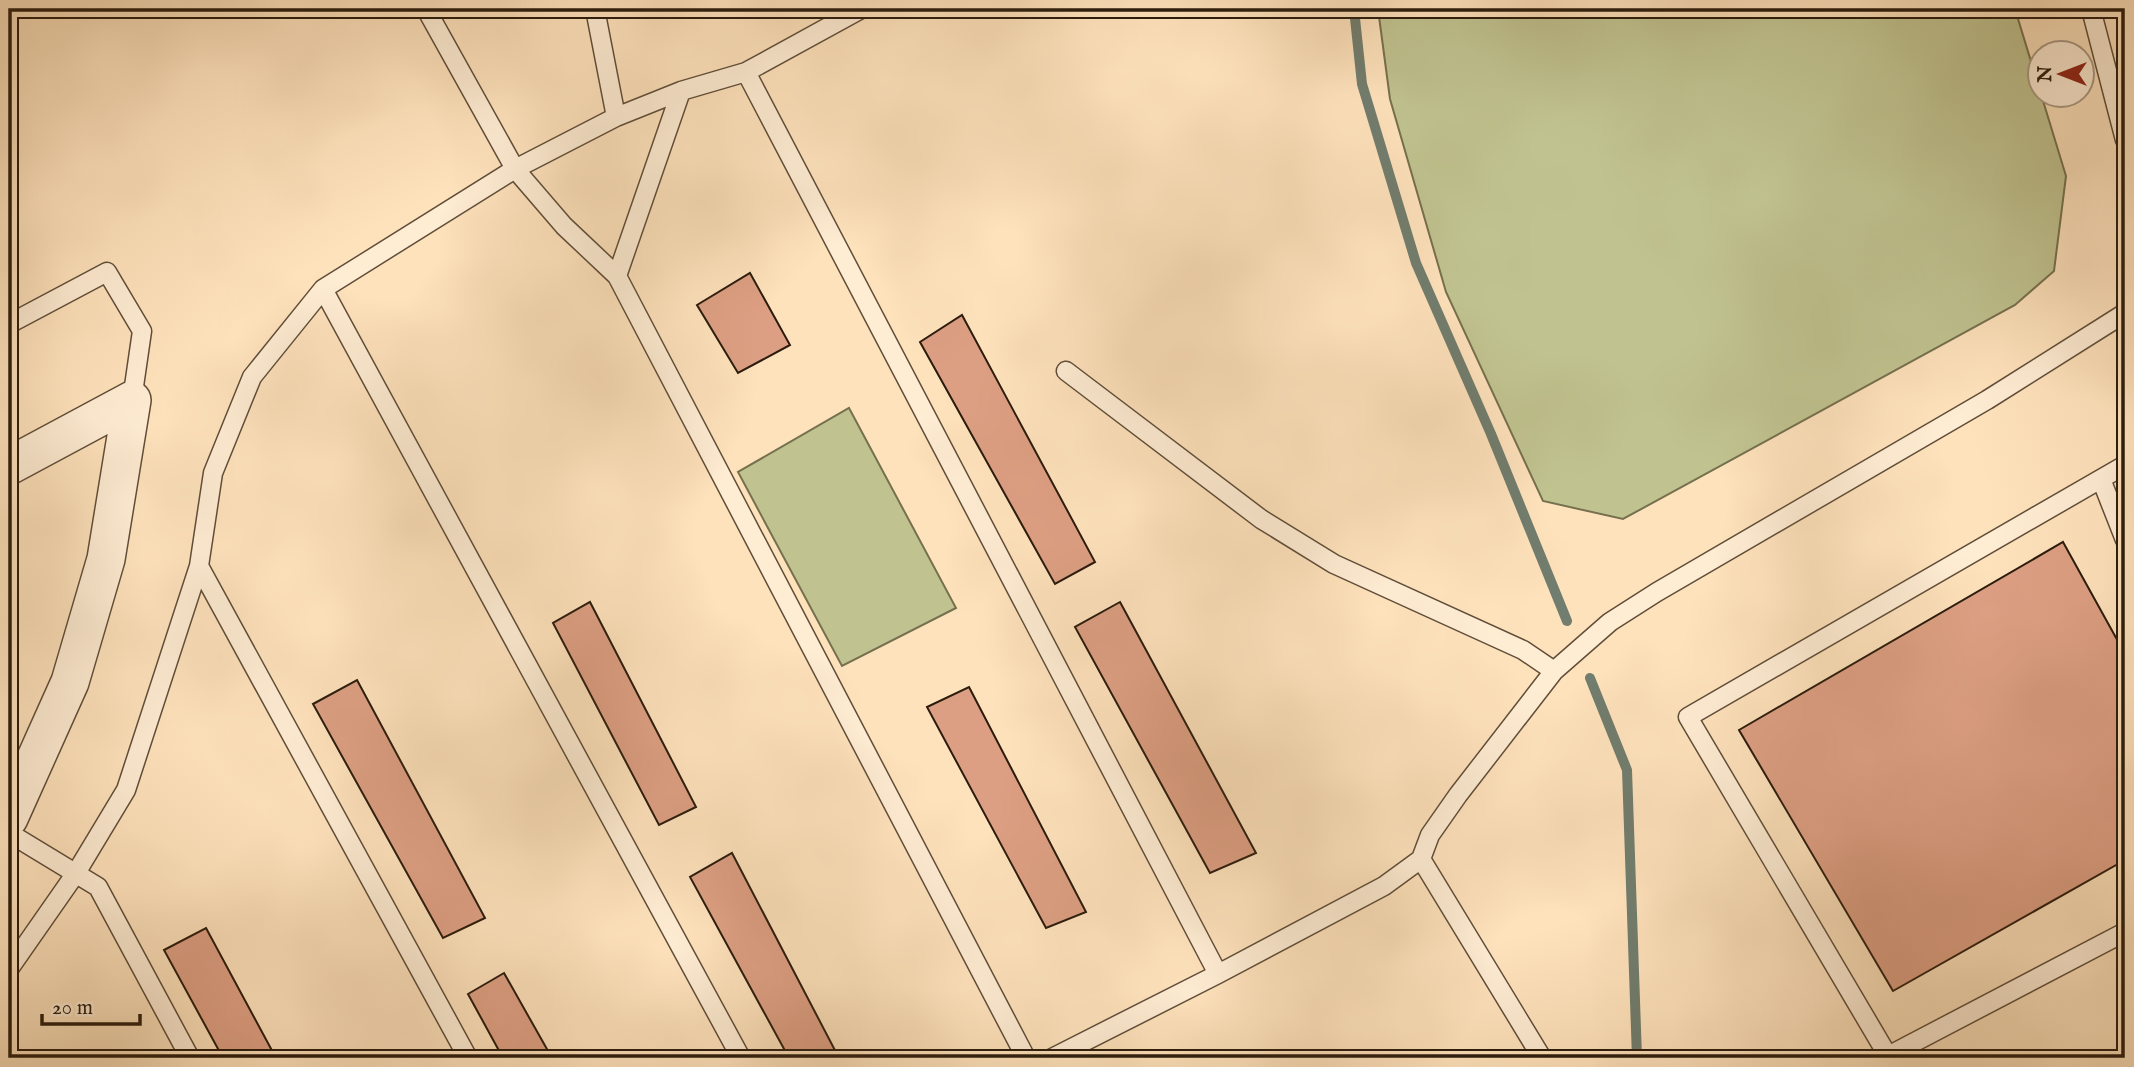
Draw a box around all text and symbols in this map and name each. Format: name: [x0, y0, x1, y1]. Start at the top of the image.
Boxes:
north arrow: [2025, 38, 2096, 108]
text: N: [2034, 65, 2058, 83]
scale bar: [42, 983, 140, 1027]
text: 20 m: [52, 995, 93, 1022]

